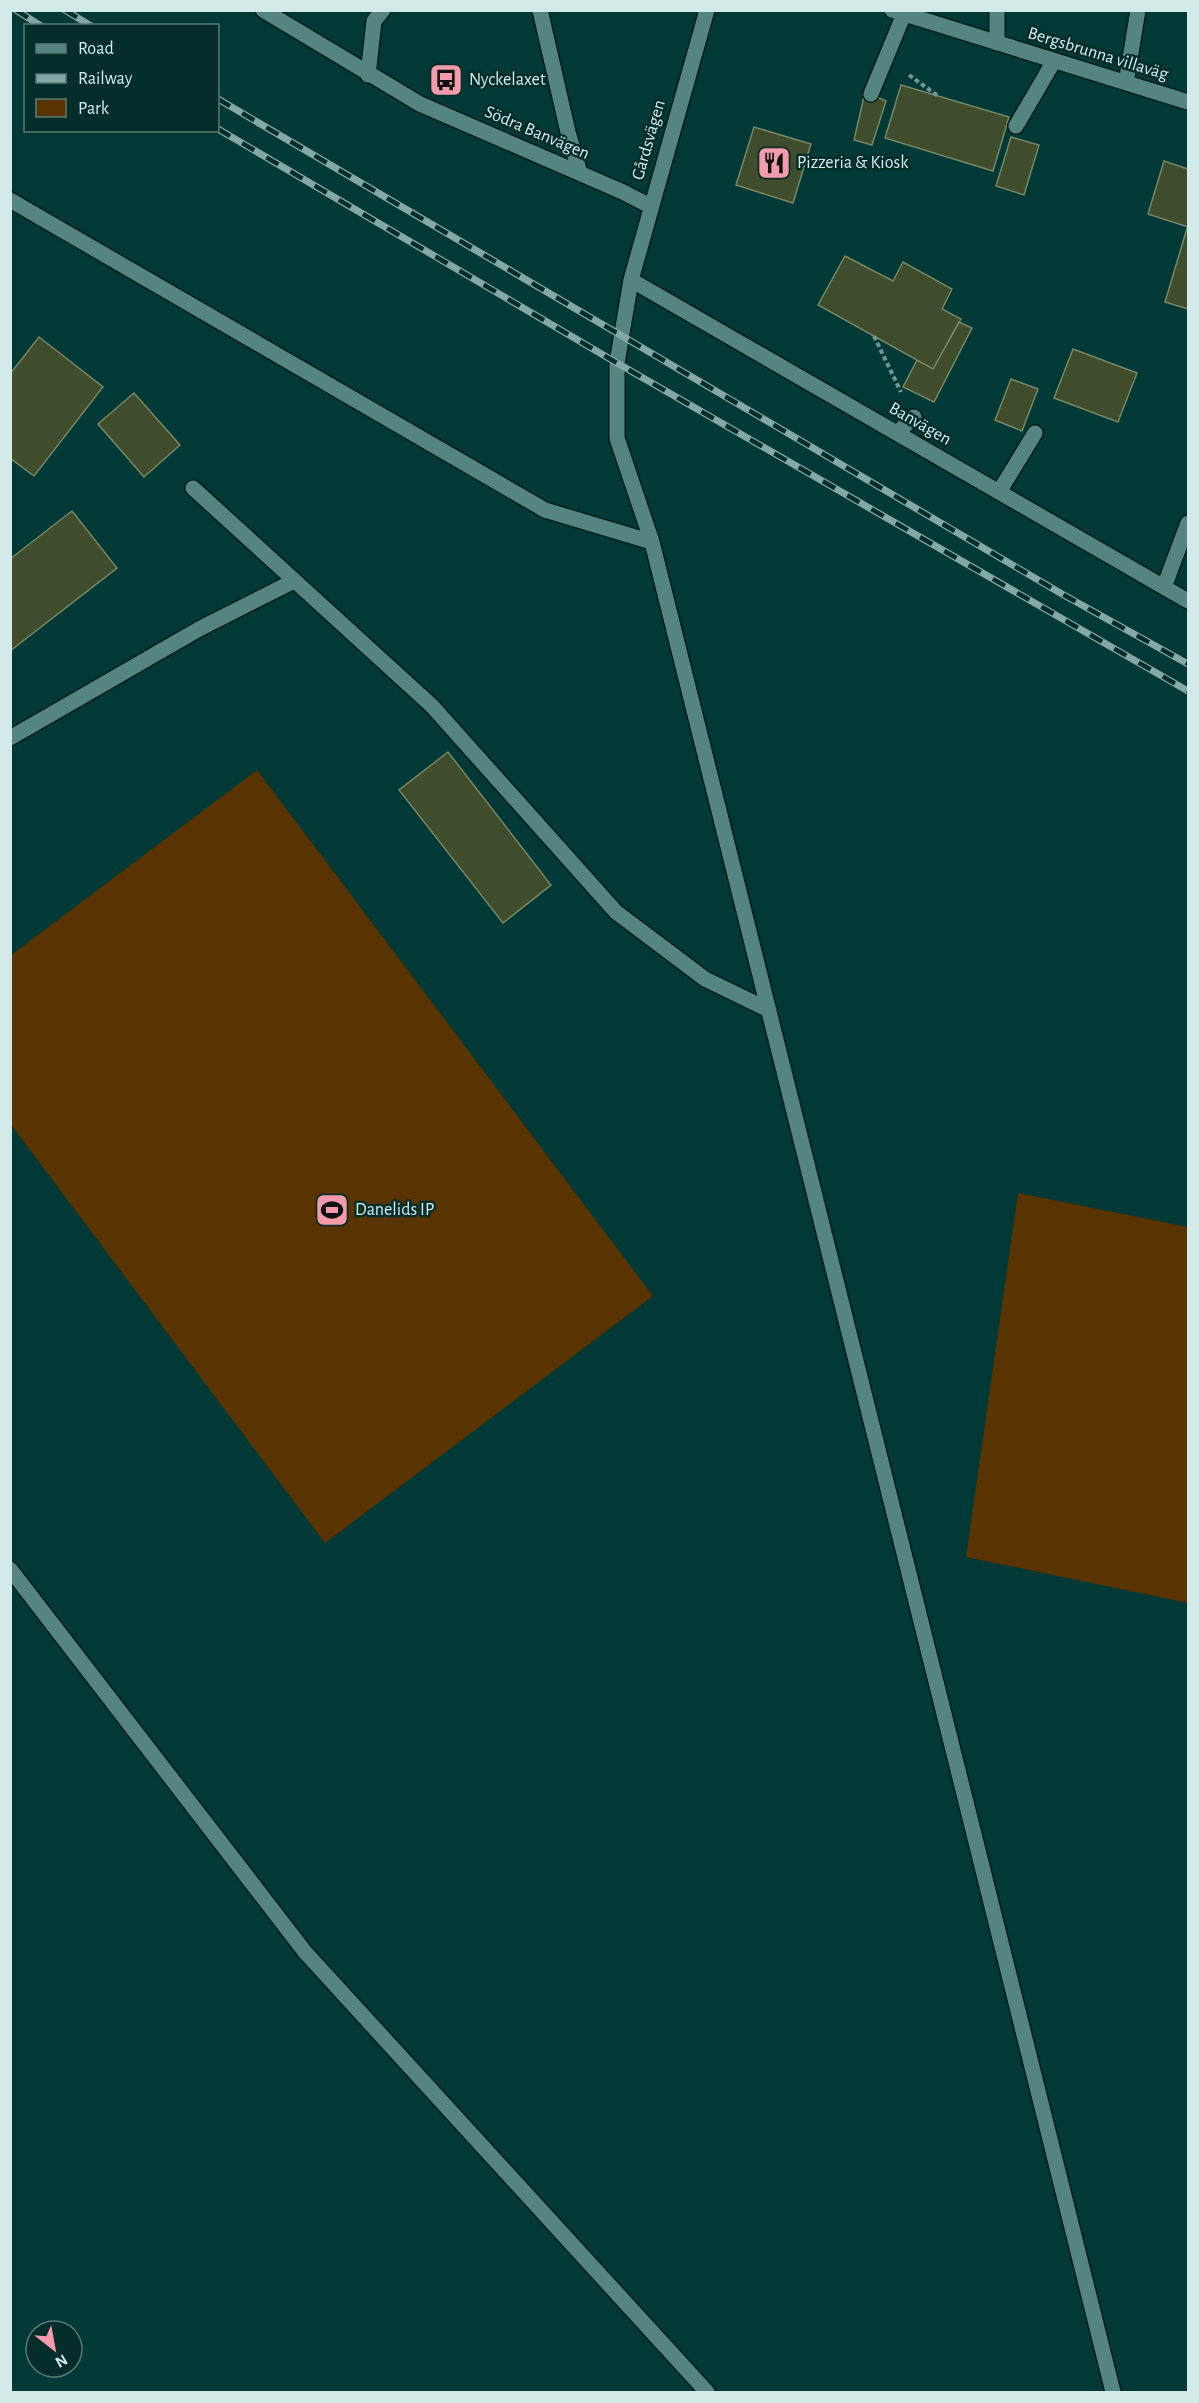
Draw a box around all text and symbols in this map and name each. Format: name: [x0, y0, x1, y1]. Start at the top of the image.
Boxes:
legend: [24, 24, 219, 132]
street label: Bergsbrunna villaväg: [1026, 24, 1171, 84]
text: Road: [78, 40, 114, 58]
bus stop icon: Nyckelaxet: [428, 62, 464, 98]
text: Railway: [78, 70, 133, 88]
place label: Nyckelaxet: [469, 71, 546, 89]
street label: Gårdsvägen: [629, 98, 669, 182]
text: Park: [78, 100, 110, 118]
street label: Södra Banvägen: [482, 103, 592, 163]
restaurant icon: Pizzeria & Kiosk: [756, 145, 792, 181]
place label: Pizzeria & Kiosk: [797, 154, 909, 172]
street label: Banvägen: [886, 399, 954, 449]
sports icon: Danelids IP: [314, 1192, 350, 1228]
place label: Danelids IP: [355, 1201, 434, 1219]
north arrow: [24, 2319, 84, 2379]
text: N: [52, 2351, 70, 2371]

